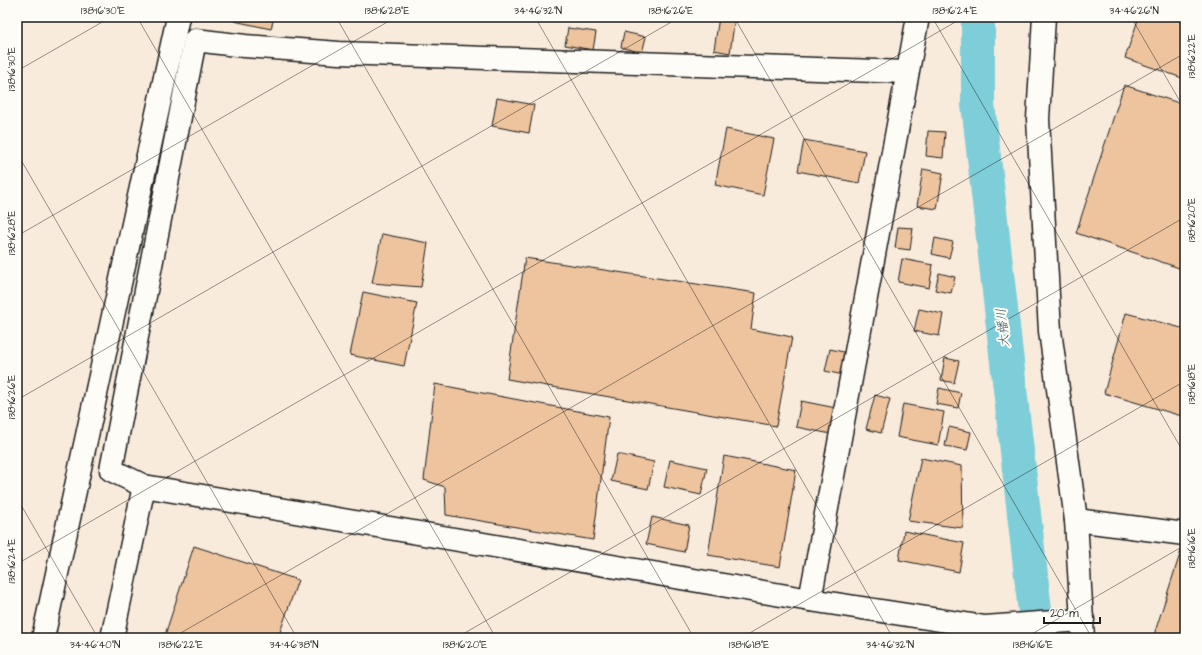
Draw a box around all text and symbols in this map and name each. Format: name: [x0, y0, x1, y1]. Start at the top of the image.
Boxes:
text: 138°16'30"E: [81, 4, 125, 18]
text: 138°16'28"E: [365, 4, 409, 18]
text: 34°46'32"N: [514, 4, 562, 18]
text: 138°16'26"E: [649, 4, 693, 18]
text: 138°16'24"E: [932, 4, 978, 18]
text: 34°46'26"N: [1109, 4, 1159, 18]
text: 138°16'22"E: [1185, 34, 1199, 78]
text: 138°16'30"E: [5, 47, 19, 91]
text: 138°16'20"E: [1185, 198, 1199, 242]
text: 138°16'28"E: [5, 211, 19, 255]
water label: 大幡川: [992, 308, 1014, 348]
text: 138°16'18"E: [1185, 364, 1199, 404]
text: 138°16'26"E: [5, 375, 19, 419]
text: 138°16'16"E: [1185, 528, 1199, 568]
text: 138°16'24"E: [5, 538, 19, 584]
scale bar: [1044, 599, 1100, 625]
text: 20 m: [1050, 605, 1079, 622]
text: 34°46'40"N: [70, 638, 120, 652]
text: 138°16'22"E: [159, 638, 203, 652]
text: 34°46'38"N: [270, 638, 319, 652]
text: 138°16'20"E: [443, 638, 487, 652]
text: 138°16'18"E: [729, 638, 769, 652]
text: 34°46'32"N: [866, 638, 914, 652]
text: 138°16'16"E: [1013, 638, 1053, 652]

